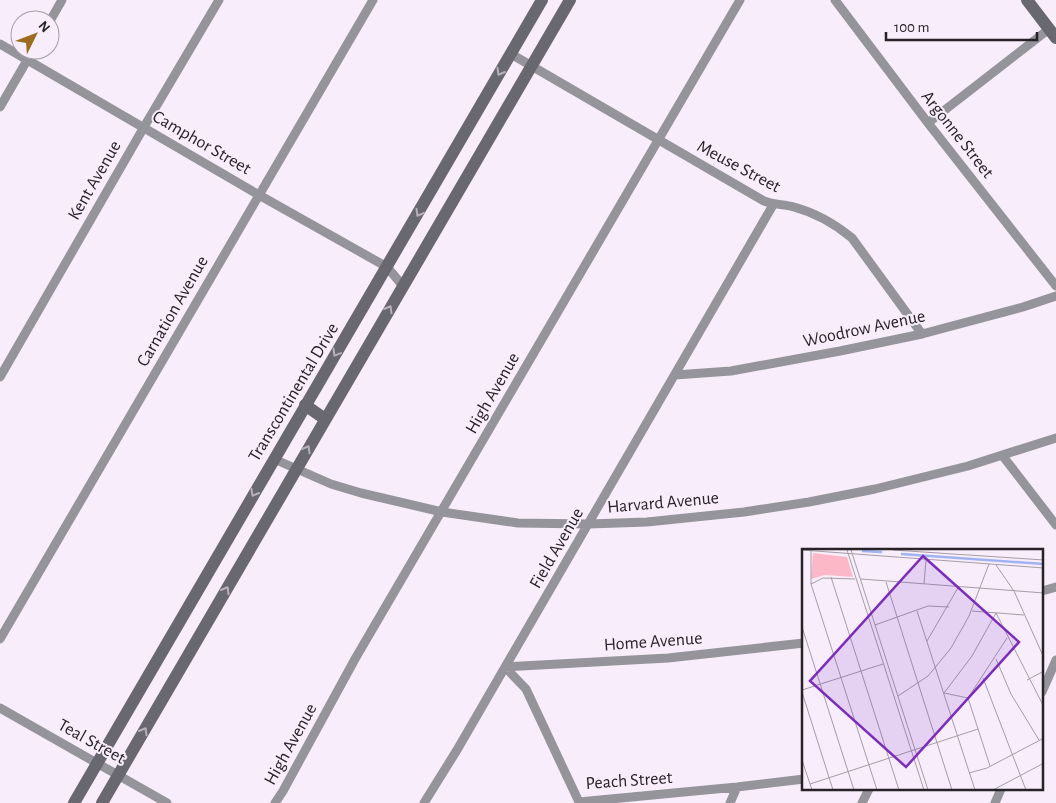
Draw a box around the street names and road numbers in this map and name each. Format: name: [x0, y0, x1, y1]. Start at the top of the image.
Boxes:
street label: Argonne Street: [918, 88, 997, 182]
street label: Camphor Street: [149, 108, 254, 178]
street label: Meuse Street: [694, 137, 783, 196]
street label: Kent Avenue: [65, 138, 125, 223]
street label: Carnation Avenue: [134, 253, 212, 370]
street label: Woodrow Avenue: [802, 307, 927, 351]
street label: Transcontinental Drive: [245, 320, 342, 465]
street label: High Avenue: [463, 350, 523, 437]
street label: Harvard Avenue: [606, 489, 720, 517]
street label: Field Avenue: [527, 505, 587, 592]
street label: Home Avenue: [603, 630, 703, 654]
street label: High Avenue: [261, 701, 321, 788]
street label: Teal Street: [55, 716, 128, 768]
street label: Peach Street: [585, 769, 673, 793]

